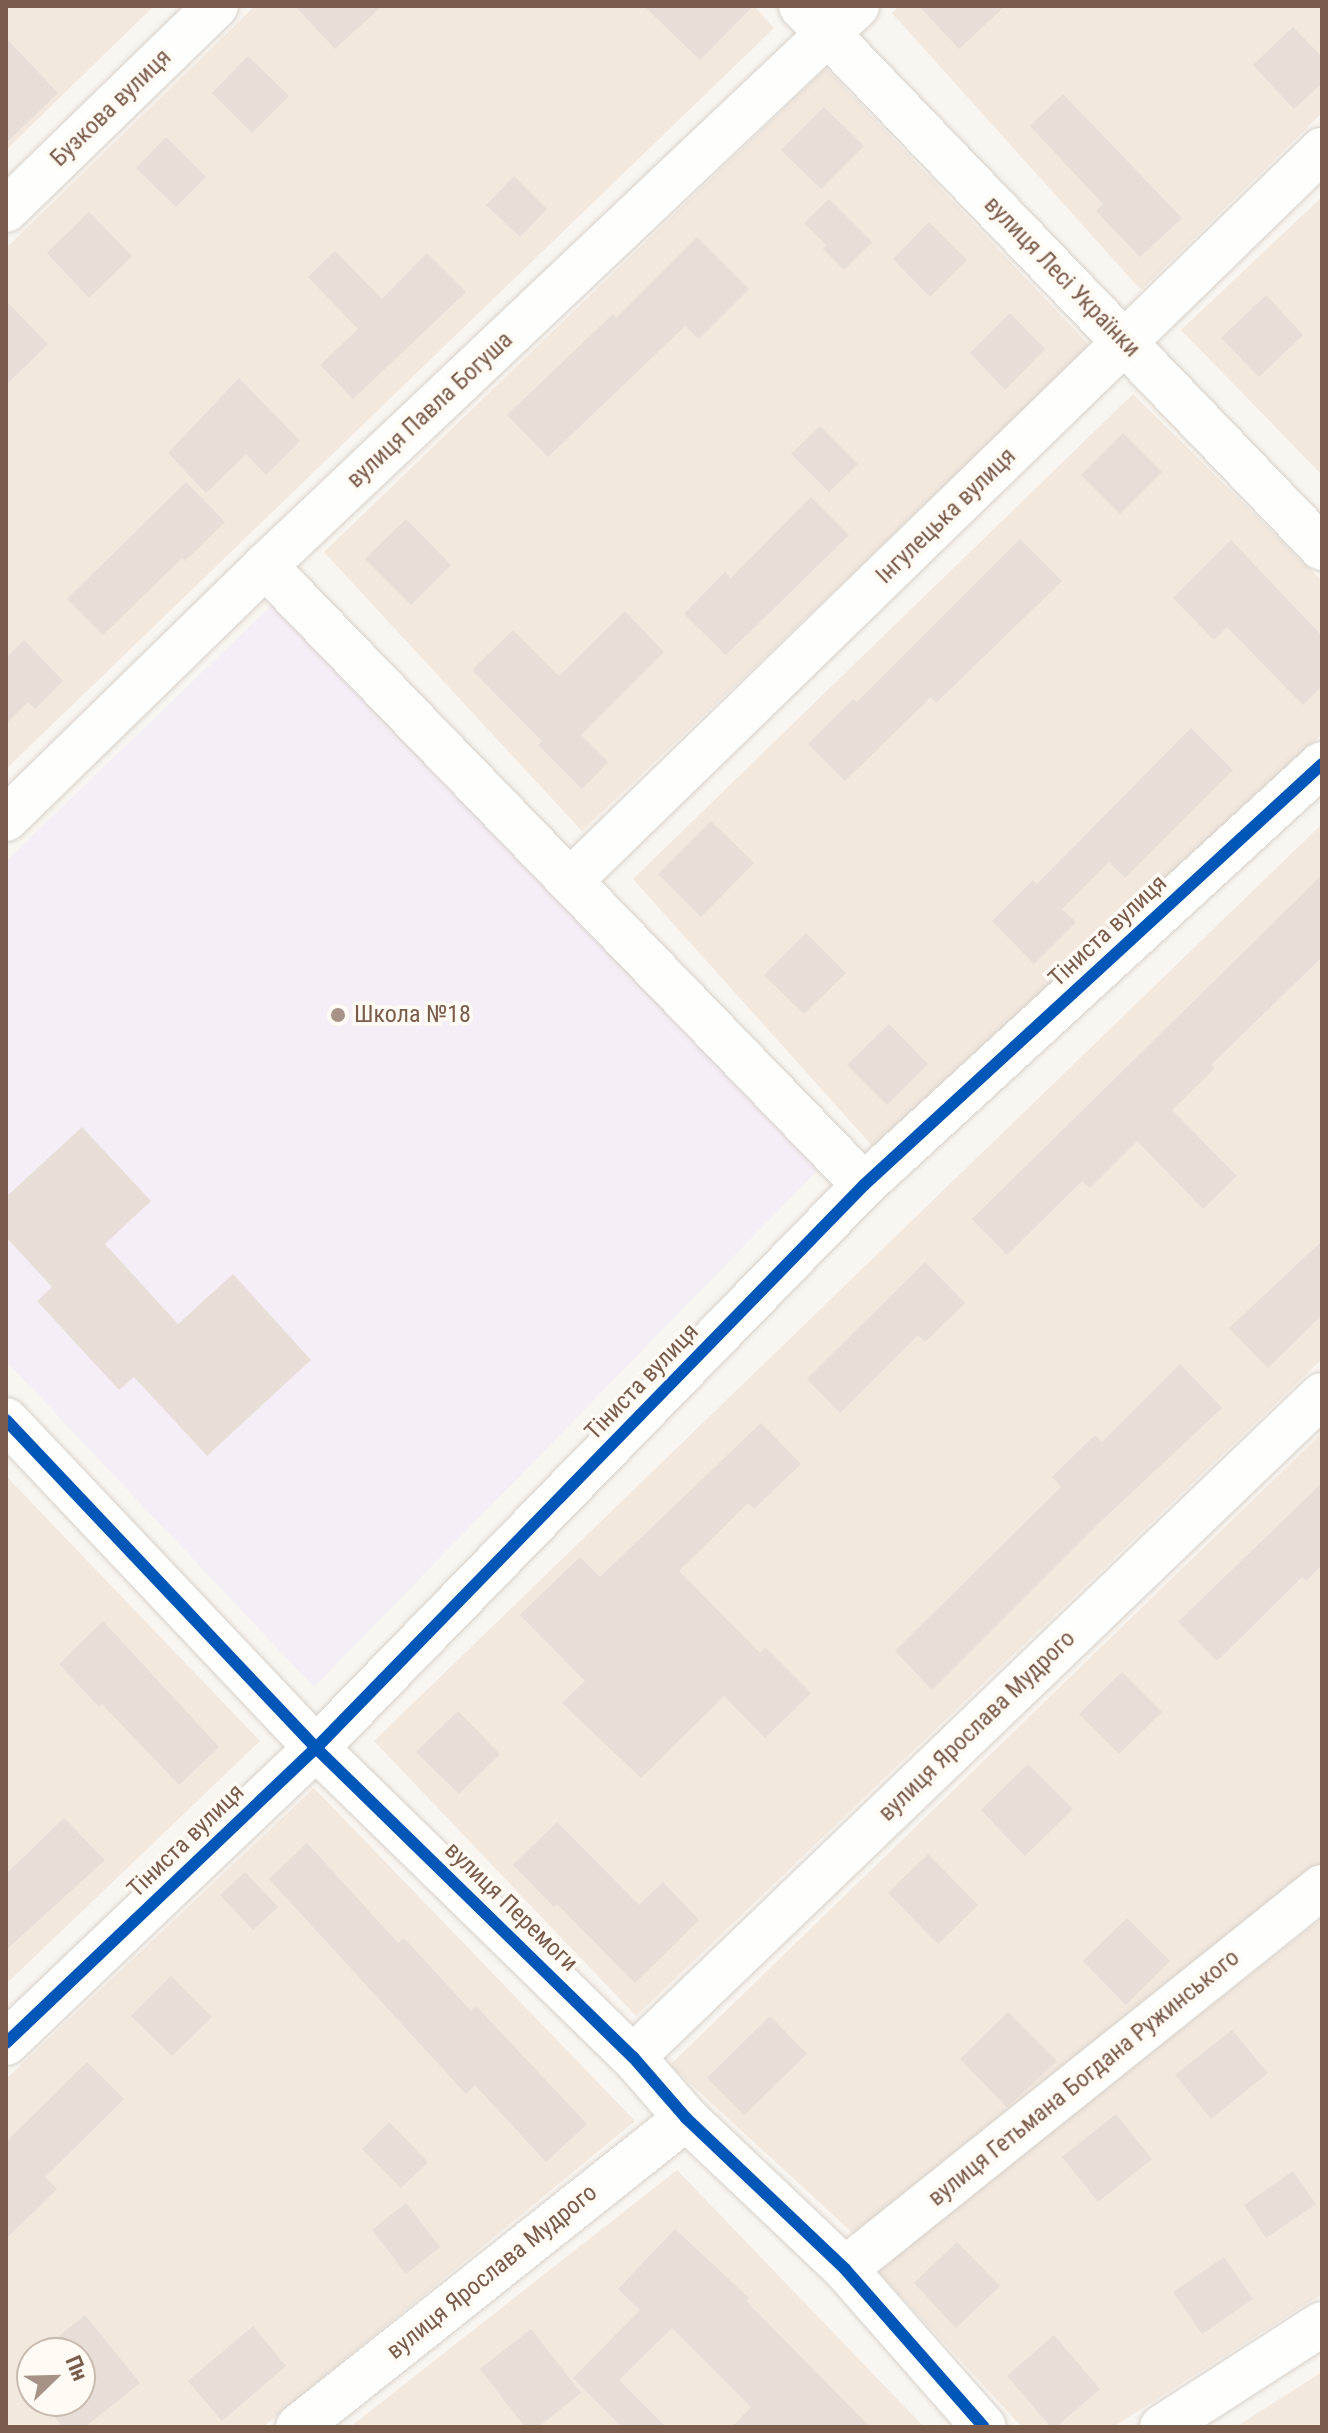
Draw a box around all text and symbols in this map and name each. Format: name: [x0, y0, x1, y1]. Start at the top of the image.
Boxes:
street label: Бузкова вулиця: [45, 43, 177, 173]
street label: вулиця Лесі Українки: [978, 191, 1146, 363]
street label: вулиця Павла Богуша: [341, 326, 519, 494]
street label: Інгулецька вулиця: [870, 442, 1022, 590]
street label: Тіниста вулиця: [1043, 869, 1173, 993]
place label: Школа №18: [354, 1001, 471, 1029]
marker: Школа №18: [329, 1006, 347, 1024]
street label: Тіниста вулиця: [579, 1318, 705, 1446]
street label: вулиця Ярослава Мудрого: [873, 1625, 1081, 1827]
street label: Тіниста вулиця: [122, 1778, 250, 1904]
street label: вулиця Перемоги: [439, 1836, 583, 1978]
street label: вулиця Гетьмана Богдана Ружинського: [923, 1944, 1245, 2212]
street label: вулиця Ярослава Мудрого: [381, 2178, 603, 2366]
north arrow: [16, 2337, 96, 2417]
text: Пн: [60, 2352, 93, 2384]

